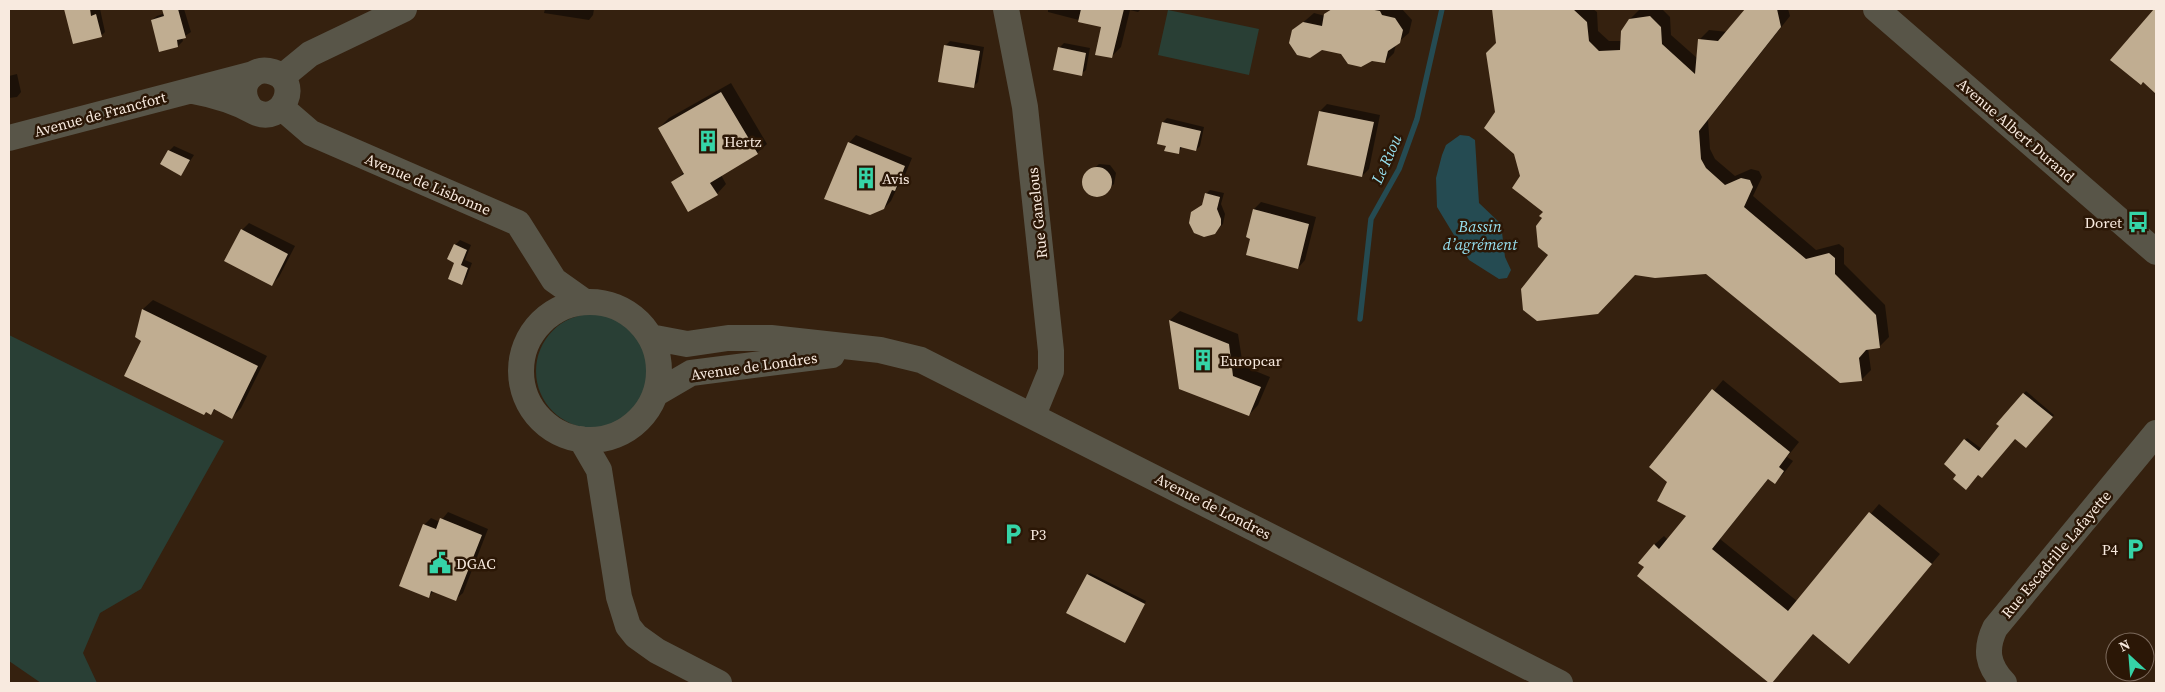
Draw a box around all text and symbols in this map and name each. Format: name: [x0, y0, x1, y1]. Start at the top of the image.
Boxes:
street label: Avenue Albert Durand: [1953, 73, 2080, 187]
street label: Avenue de Francfort: [32, 86, 168, 142]
building icon: Hertz: [695, 128, 721, 154]
water label: Le Riou: [1365, 130, 1407, 188]
place label: Hertz: [724, 131, 762, 152]
street label: Avenue de Lisbonne: [362, 148, 494, 220]
building icon: Avis: [853, 165, 879, 191]
street label: Rue Ganelous: [1022, 166, 1052, 260]
place label: Avis: [882, 168, 910, 189]
bus stop icon: Doret: [2125, 209, 2151, 235]
place label: Doret: [2084, 212, 2122, 233]
water label: Bassin d’agrément: [1443, 215, 1518, 255]
street label: Avenue de Londres: [689, 347, 819, 385]
building icon: Europcar: [1190, 347, 1216, 373]
place label: Europcar: [1220, 350, 1283, 371]
street label: Avenue de Londres: [1151, 468, 1275, 544]
street label: Rue Escadrille Lafayette: [1996, 485, 2116, 622]
parking icon: P3: [1000, 521, 1026, 547]
place label: P3: [1030, 524, 1046, 545]
parking icon: P4: [2122, 536, 2148, 562]
place label: P4: [2102, 539, 2118, 560]
public building icon: DGAC: [427, 550, 453, 576]
place label: DGAC: [456, 553, 496, 574]
north arrow: [2105, 632, 2155, 682]
text: N: [2115, 634, 2133, 657]

